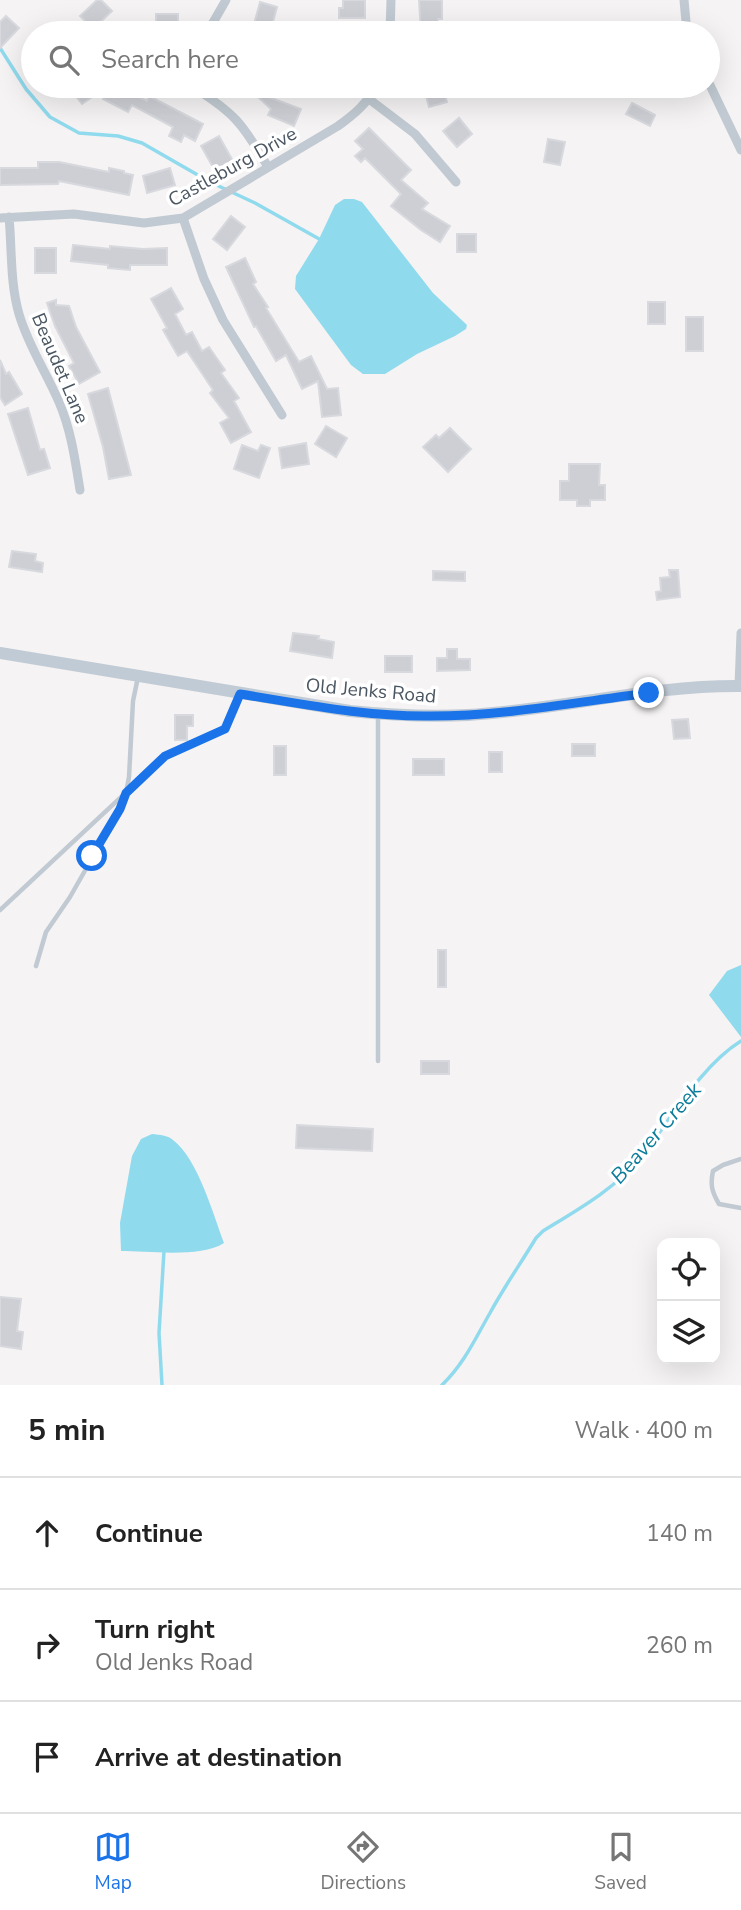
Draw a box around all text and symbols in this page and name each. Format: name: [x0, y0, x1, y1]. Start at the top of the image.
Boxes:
search box: [21, 21, 720, 98]
icon: search: [45, 41, 83, 79]
text: Search here: [101, 42, 239, 77]
street label: Castleburg Drive: [163, 121, 301, 213]
street label: Beaudet Lane: [25, 309, 95, 428]
street label: Old Jenks Road: [305, 672, 437, 710]
route end: [633, 677, 664, 708]
route start: [76, 840, 107, 871]
water label: Beaver Creek: [604, 1076, 708, 1190]
map controls: [657, 1238, 720, 1364]
button: locate: [657, 1238, 720, 1301]
button: layers: [657, 1301, 720, 1364]
text: 5 min: [28, 1410, 106, 1451]
text: Walk · 400 m: [574, 1415, 713, 1446]
icon: ahead: [28, 1514, 66, 1552]
text: Continue: [95, 1516, 203, 1551]
text: 140 m: [646, 1518, 713, 1549]
text: Turn right: [95, 1612, 214, 1647]
icon: right: [28, 1626, 66, 1664]
text: 260 m: [646, 1630, 713, 1661]
text: Old Jenks Road: [95, 1647, 253, 1678]
icon: arrive: [28, 1738, 66, 1776]
text: Arrive at destination: [95, 1740, 342, 1775]
tab: Map: [94, 1828, 132, 1896]
tab: Directions: [320, 1828, 406, 1896]
tab: Saved: [594, 1828, 647, 1896]

